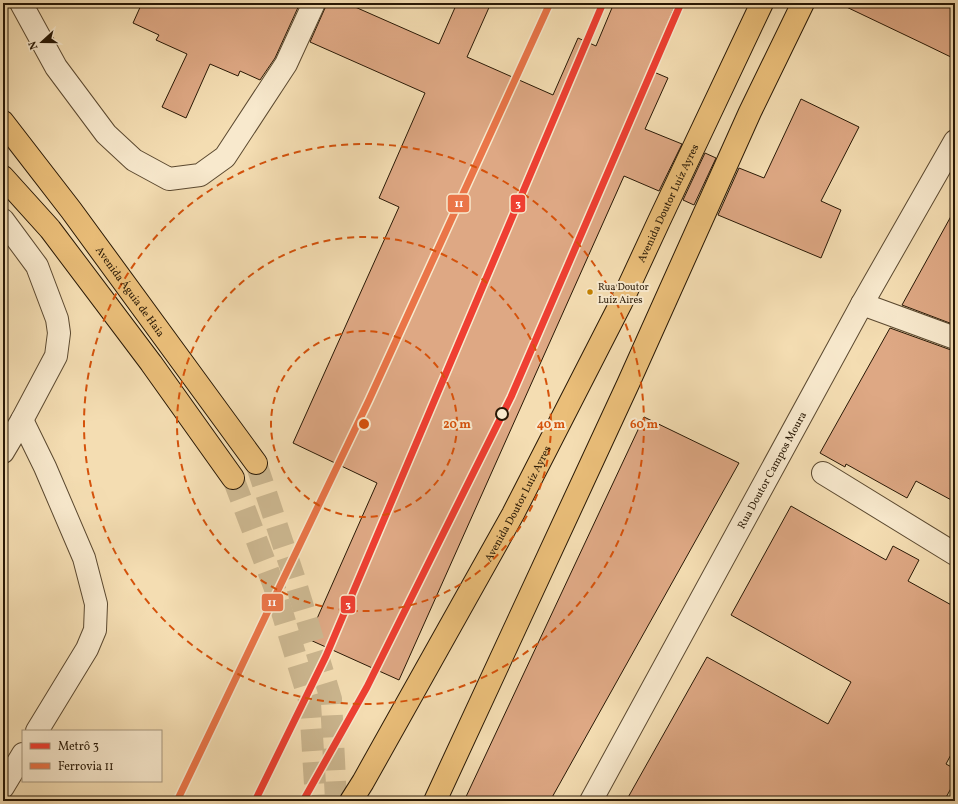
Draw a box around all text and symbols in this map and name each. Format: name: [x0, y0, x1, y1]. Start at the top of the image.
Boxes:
north arrow: [22, 22, 62, 62]
text: N: [26, 39, 42, 51]
street label: Avenida Doutor Luíz Ayres: [635, 142, 703, 265]
line badge: 11: [447, 194, 470, 213]
line badge: 3: [510, 194, 526, 213]
text: 11: [455, 197, 463, 212]
text: 3: [515, 197, 521, 212]
street label: Avenida Águia de Haia: [91, 244, 168, 341]
place label: Rua Doutor Luiz Aires: [598, 280, 649, 307]
marker: Rua Doutor Luiz Aires: [585, 287, 595, 297]
unlabelled marker: [495, 407, 509, 421]
street label: Rua Doutor Campos Moura: [735, 409, 811, 532]
centre of rings: [357, 417, 371, 431]
text: 20 m: [443, 417, 471, 433]
text: 40 m: [537, 417, 566, 433]
text: 60 m: [630, 417, 658, 433]
street label: Avenida Doutor Luíz Ayres: [482, 443, 556, 565]
line badge: 11: [261, 593, 284, 612]
line badge: 3: [340, 595, 356, 614]
text: 11: [268, 596, 276, 611]
text: 3: [345, 598, 351, 613]
legend: [22, 730, 162, 782]
text: Metrô 3: [58, 739, 99, 755]
text: Ferrovia 11: [58, 759, 114, 775]

